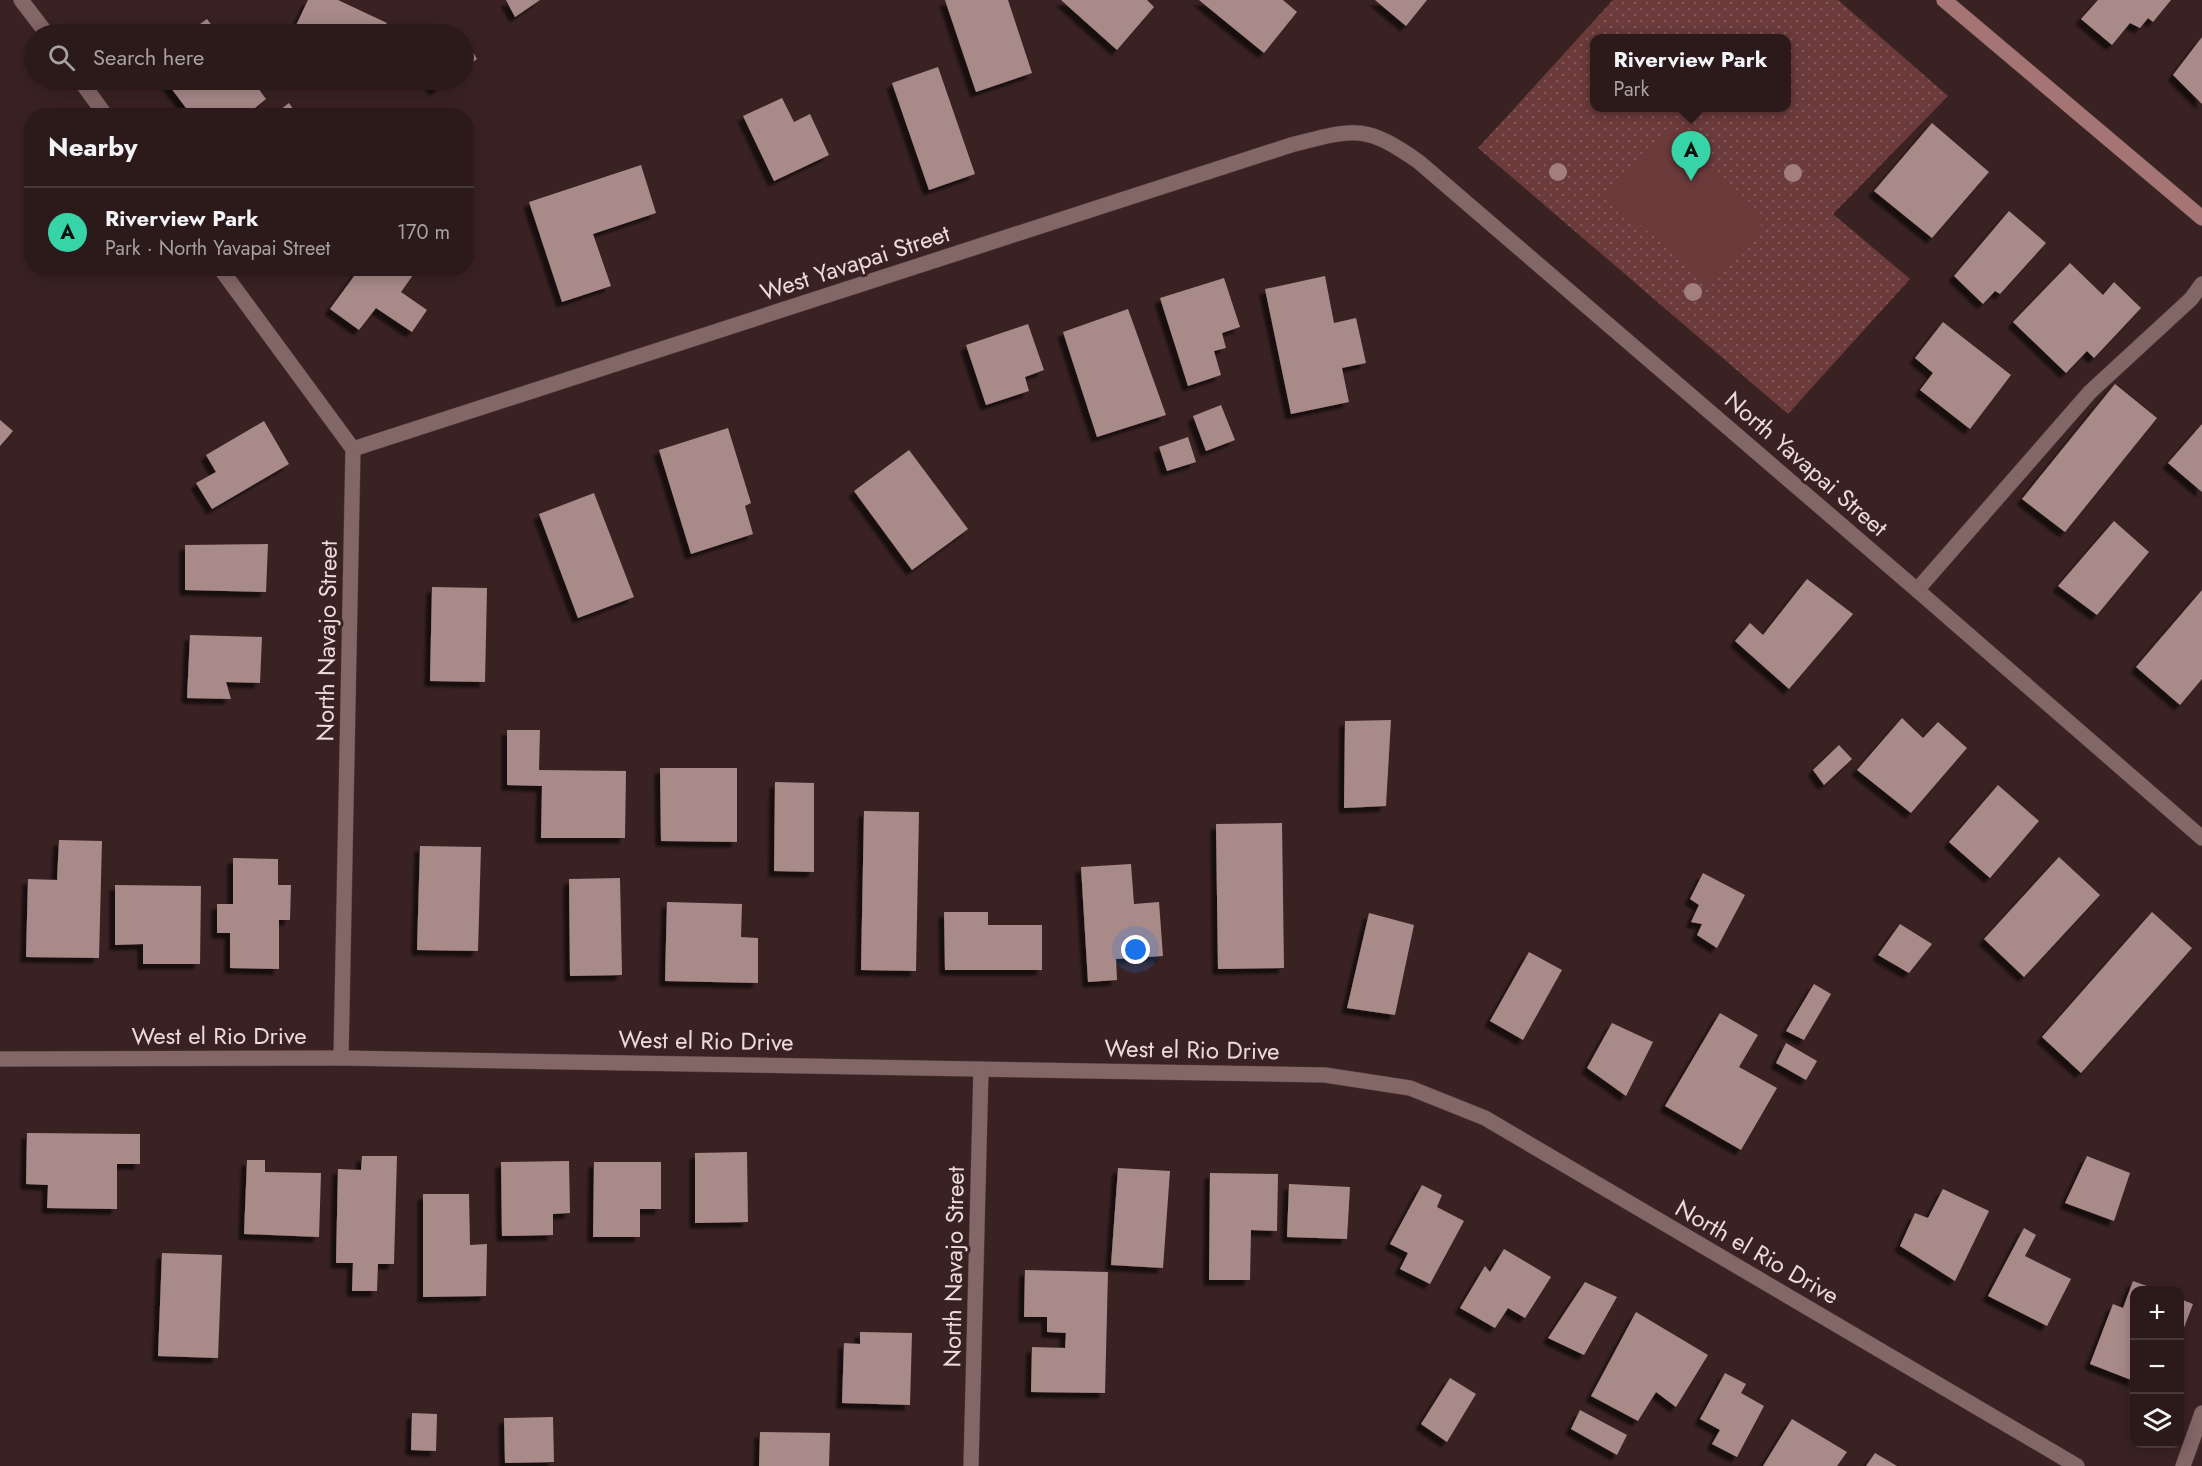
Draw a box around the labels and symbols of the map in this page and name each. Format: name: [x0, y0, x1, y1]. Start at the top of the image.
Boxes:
pin: A: [1672, 132, 1710, 181]
street label: West Yavapai Street: [756, 215, 954, 310]
street label: North Yavapai Street: [1717, 383, 1896, 545]
street label: North Navajo Street: [307, 540, 346, 742]
your location: [1121, 935, 1150, 964]
street label: West el Rio Drive: [131, 1018, 307, 1053]
street label: West el Rio Drive: [618, 1021, 794, 1060]
street label: West el Rio Drive: [1104, 1030, 1280, 1069]
street label: North Navajo Street: [934, 1166, 973, 1368]
street label: North el Rio Drive: [1669, 1190, 1846, 1313]

